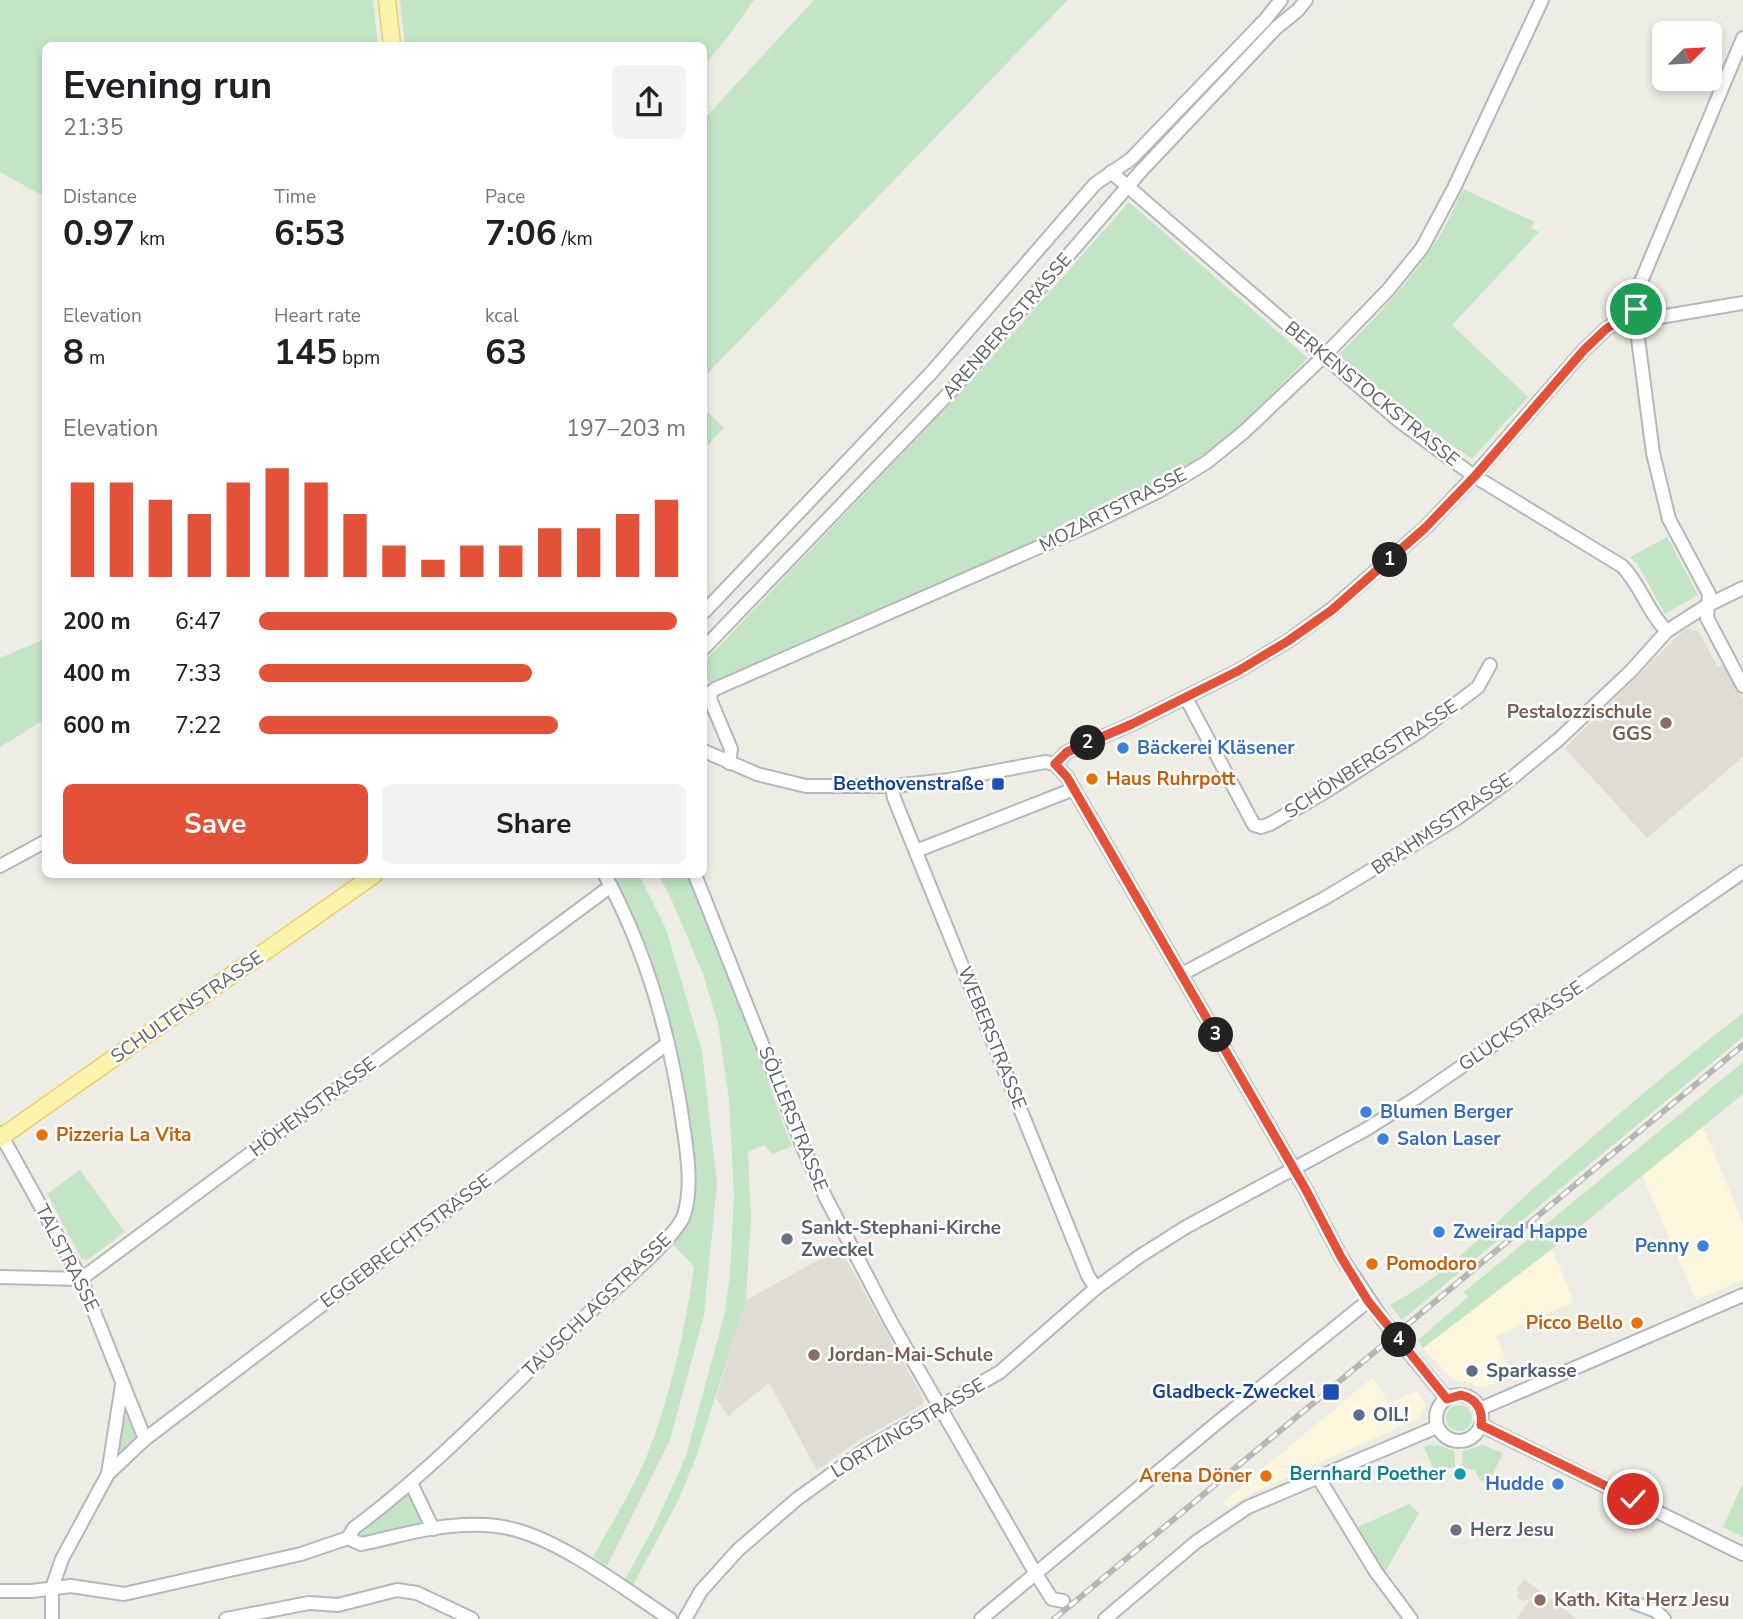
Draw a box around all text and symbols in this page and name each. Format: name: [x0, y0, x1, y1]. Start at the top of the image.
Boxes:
north arrow: [1652, 21, 1722, 91]
map controls: [1652, 21, 1722, 91]
text: Evening run: [63, 60, 272, 111]
button: share: [612, 65, 686, 139]
text: 21:35: [63, 112, 123, 143]
text: Distance: [63, 184, 137, 210]
text: Time: [274, 184, 316, 210]
text: Pace: [485, 184, 525, 210]
text: 0.97: [63, 210, 135, 257]
text: 6:53: [274, 210, 346, 257]
text: 7:06: [485, 210, 557, 257]
text: km: [135, 226, 165, 252]
text: /km: [557, 226, 593, 252]
street label: ARENBERGSTRASSE: [936, 247, 1078, 405]
pin: [1606, 279, 1666, 339]
icon: arrive: [1617, 290, 1655, 328]
text: Elevation: [63, 303, 142, 329]
text: Heart rate: [274, 303, 361, 329]
text: kcal: [485, 303, 519, 329]
street label: BERKENSTOCKSTRASSE: [1279, 315, 1465, 473]
text: 8: [63, 329, 84, 376]
text: 145: [274, 329, 337, 376]
text: 63: [485, 329, 527, 376]
text: m: [84, 345, 105, 371]
text: bpm: [337, 345, 380, 371]
text: Elevation: [63, 413, 158, 444]
text: 197–203 m: [566, 413, 686, 444]
street label: MOZARTSTRASSE: [1035, 462, 1191, 558]
pin: 1: [1372, 542, 1408, 578]
text: 1: [1384, 546, 1395, 572]
text: 200 m: [63, 606, 131, 637]
text: 6:47: [175, 606, 222, 637]
text: 400 m: [63, 658, 131, 689]
text: 7:33: [175, 658, 222, 689]
street label: SCHÖNBERGSTRASSE: [1279, 693, 1463, 825]
place label: Pestalozzischule GGS: [1507, 699, 1652, 747]
text: 600 m: [63, 710, 131, 741]
text: 7:22: [175, 710, 222, 741]
marker: Pestalozzischule GGS: [1658, 715, 1674, 731]
pin: 2: [1070, 726, 1106, 760]
text: 2: [1082, 729, 1093, 755]
place label: Bäckerei Kläsener: [1137, 735, 1295, 761]
marker: Bäckerei Kläsener: [1115, 740, 1131, 756]
place label: Haus Ruhrpott: [1106, 766, 1236, 792]
street label: BRAHMSSTRASSE: [1366, 767, 1518, 881]
place label: Beethovenstraße: [833, 771, 984, 797]
marker: Haus Ruhrpott: [1084, 771, 1100, 787]
marker: Beethovenstraße: [990, 776, 1006, 792]
button: Save: [63, 784, 368, 864]
button: Share: [382, 784, 686, 864]
street label: SCHULTENSTRASSE: [106, 945, 268, 1069]
street label: WEBERSTRASSE: [951, 963, 1033, 1113]
street label: GLUCKSTRASSE: [1454, 975, 1588, 1077]
pin: 3: [1198, 1018, 1234, 1052]
text: 3: [1210, 1021, 1221, 1047]
street label: SÖLLERSTRASSE: [752, 1043, 834, 1195]
street label: HÖHENSTRASSE: [244, 1051, 382, 1163]
place label: Blumen Berger: [1380, 1099, 1514, 1125]
marker: Blumen Berger: [1358, 1104, 1374, 1120]
place label: Pizzeria La Vita: [56, 1122, 191, 1148]
place label: Salon Laser: [1397, 1126, 1501, 1152]
marker: Pizzeria La Vita: [34, 1127, 50, 1143]
marker: Salon Laser: [1375, 1131, 1391, 1147]
street label: EGGEBRECHTSTRASSE: [315, 1168, 497, 1314]
street label: TALSTRASSE: [29, 1200, 105, 1316]
place label: Sankt-Stephani-Kirche Zweckel: [801, 1215, 1001, 1263]
place label: Zweirad Happe: [1453, 1219, 1588, 1245]
marker: Zweirad Happe: [1431, 1224, 1447, 1240]
street label: TAUSCHLAGSTRASSE: [517, 1227, 677, 1383]
marker: Sankt-Stephani-Kirche Zweckel: [779, 1231, 795, 1247]
place label: Penny: [1635, 1233, 1690, 1259]
marker: Penny: [1695, 1238, 1711, 1254]
place label: Pomodoro: [1386, 1251, 1477, 1277]
marker: Pomodoro: [1364, 1256, 1380, 1272]
place label: Picco Bello: [1526, 1310, 1623, 1336]
marker: Picco Bello: [1629, 1315, 1645, 1331]
pin: 4: [1382, 1322, 1416, 1358]
text: 4: [1393, 1326, 1404, 1352]
place label: Jordan-Mai-Schule: [827, 1342, 993, 1368]
marker: Jordan-Mai-Schule: [806, 1347, 822, 1363]
place label: Sparkasse: [1486, 1358, 1577, 1384]
marker: Sparkasse: [1464, 1363, 1480, 1379]
street label: LORTZINGSTRASSE: [826, 1372, 990, 1484]
place label: Gladbeck-Zweckel: [1152, 1379, 1315, 1405]
marker: Gladbeck-Zweckel: [1321, 1382, 1341, 1402]
place label: OIL!: [1373, 1402, 1409, 1428]
marker: OIL!: [1351, 1407, 1367, 1423]
place label: Bernhard Poether: [1289, 1461, 1447, 1487]
place label: Arena Döner: [1139, 1463, 1253, 1489]
marker: Bernhard Poether: [1452, 1466, 1468, 1482]
marker: Arena Döner: [1258, 1468, 1274, 1484]
pin: [1603, 1469, 1663, 1529]
place label: Hudde: [1485, 1471, 1544, 1497]
marker: Hudde: [1550, 1476, 1566, 1492]
icon: check: [1614, 1480, 1652, 1518]
place label: Herz Jesu: [1470, 1517, 1554, 1543]
marker: Herz Jesu: [1448, 1522, 1464, 1538]
place label: Kath. Kita Herz Jesu: [1554, 1587, 1730, 1613]
marker: Kath. Kita Herz Jesu: [1532, 1592, 1548, 1608]

